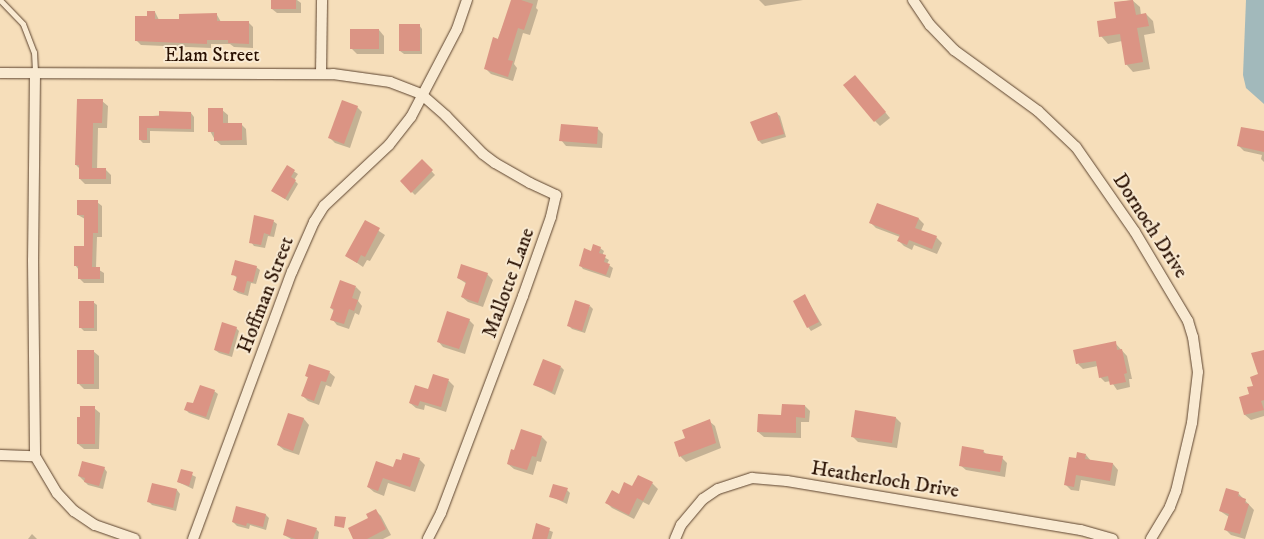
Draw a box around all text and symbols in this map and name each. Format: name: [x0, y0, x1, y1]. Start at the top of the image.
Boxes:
street label: Elam Street: [164, 43, 260, 67]
street label: Dornoch Drive: [1107, 169, 1193, 283]
street label: Mallotte Lane: [478, 225, 540, 341]
street label: Hoffman Street: [233, 233, 299, 357]
street label: Heatherloch Drive: [809, 456, 961, 504]

